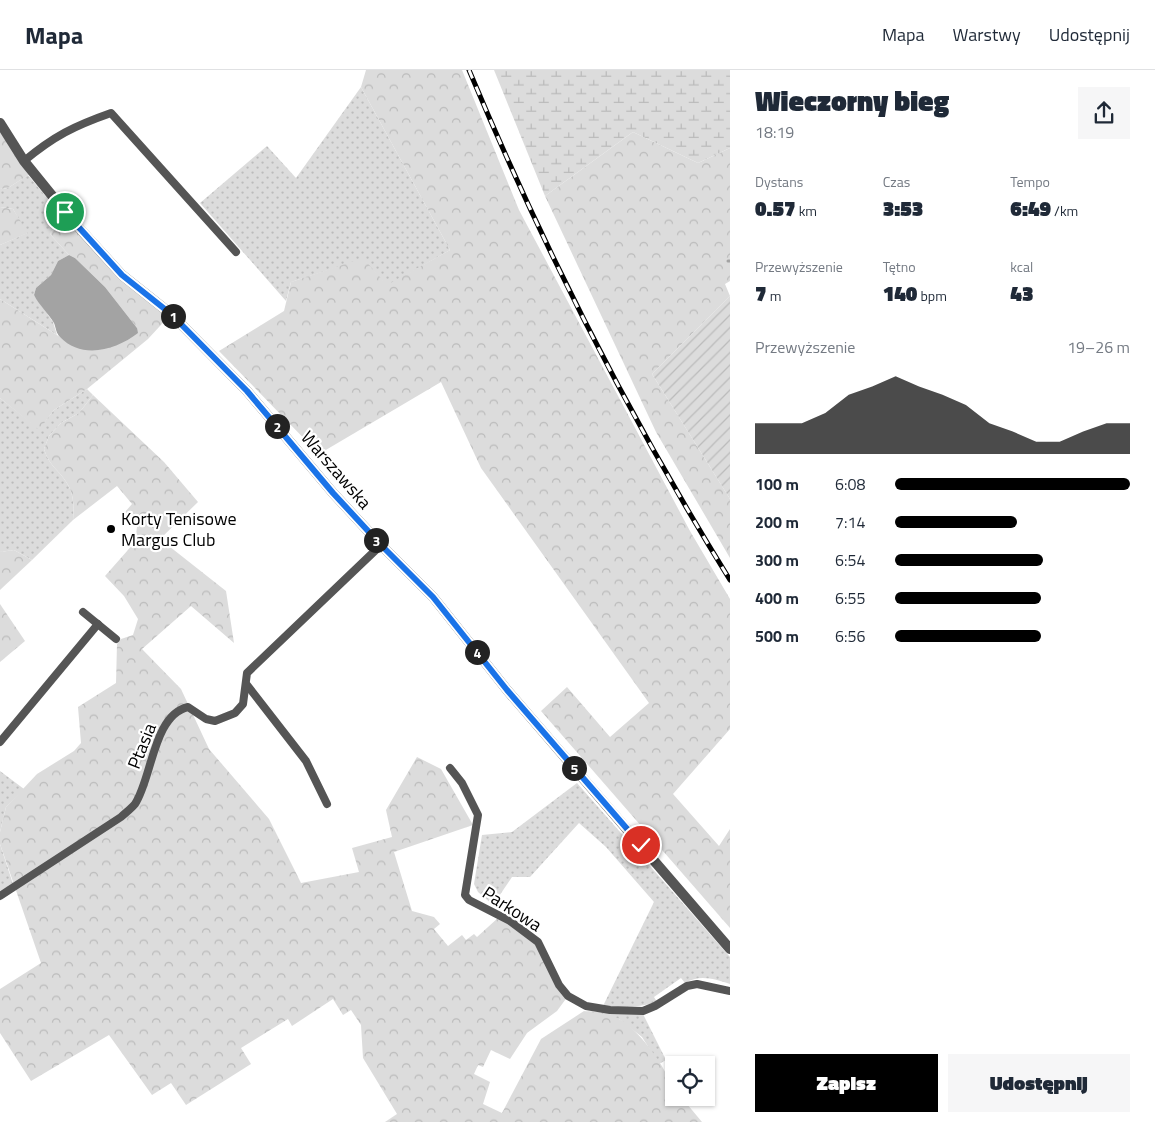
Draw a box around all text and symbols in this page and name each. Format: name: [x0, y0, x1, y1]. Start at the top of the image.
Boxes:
text: Mapa: [25, 17, 83, 53]
text: Mapa: [882, 21, 925, 48]
text: Warstwy: [953, 21, 1021, 48]
text: Udostępnij: [1049, 21, 1130, 48]
text: Wieczorny bieg: [755, 79, 949, 122]
button: share: [1078, 87, 1130, 139]
text: 18:19: [755, 120, 794, 144]
text: Dystans: [755, 171, 803, 192]
text: Czas: [883, 171, 910, 192]
text: Tempo: [1010, 171, 1050, 192]
pin: [44, 191, 86, 233]
text: 0.57: [755, 192, 796, 224]
text: 3:53: [883, 192, 923, 224]
text: 6:49: [1010, 192, 1051, 224]
icon: arrive: [51, 198, 79, 226]
text: km: [796, 200, 817, 221]
text: /km: [1051, 200, 1078, 221]
text: Przewyższenie: [755, 256, 843, 277]
text: Tętno: [883, 256, 916, 277]
text: kcal: [1010, 256, 1033, 277]
text: 7: [755, 277, 767, 309]
text: 140: [883, 277, 917, 309]
text: 43: [1010, 277, 1033, 309]
text: m: [767, 285, 781, 306]
text: bpm: [917, 285, 947, 306]
pin: 1: [160, 304, 186, 328]
text: 1: [170, 306, 177, 327]
text: Przewyższenie: [755, 335, 855, 359]
text: 19–26 m: [1067, 335, 1130, 359]
pin: 2: [264, 414, 290, 438]
text: 2: [274, 416, 281, 437]
street label: Warszawska: [295, 425, 378, 515]
text: 100 m: [755, 472, 799, 496]
text: 6:08: [835, 472, 865, 496]
place label: Korty Tenisowe Margus Club: [121, 505, 237, 553]
text: 200 m: [755, 510, 799, 534]
text: 7:14: [835, 510, 865, 534]
marker: Korty Tenisowe Margus Club: [105, 523, 117, 535]
pin: 3: [364, 528, 388, 552]
text: 3: [373, 530, 380, 551]
text: 300 m: [755, 548, 799, 572]
text: 6:54: [835, 548, 865, 572]
text: 400 m: [755, 586, 799, 610]
text: 6:55: [835, 586, 865, 610]
text: 500 m: [755, 624, 799, 648]
text: 6:56: [835, 624, 865, 648]
pin: 4: [464, 640, 490, 664]
text: 4: [474, 642, 481, 663]
street label: Ptasia: [120, 719, 163, 773]
pin: 5: [562, 756, 586, 780]
text: 5: [571, 758, 578, 779]
pin: [620, 824, 662, 866]
icon: check: [627, 831, 655, 859]
street label: Parkowa: [477, 879, 547, 938]
button: Zapisz: [755, 1054, 938, 1112]
button: Udostępnij: [948, 1054, 1130, 1112]
map controls: [665, 1056, 715, 1106]
button: locate: [665, 1056, 715, 1106]

